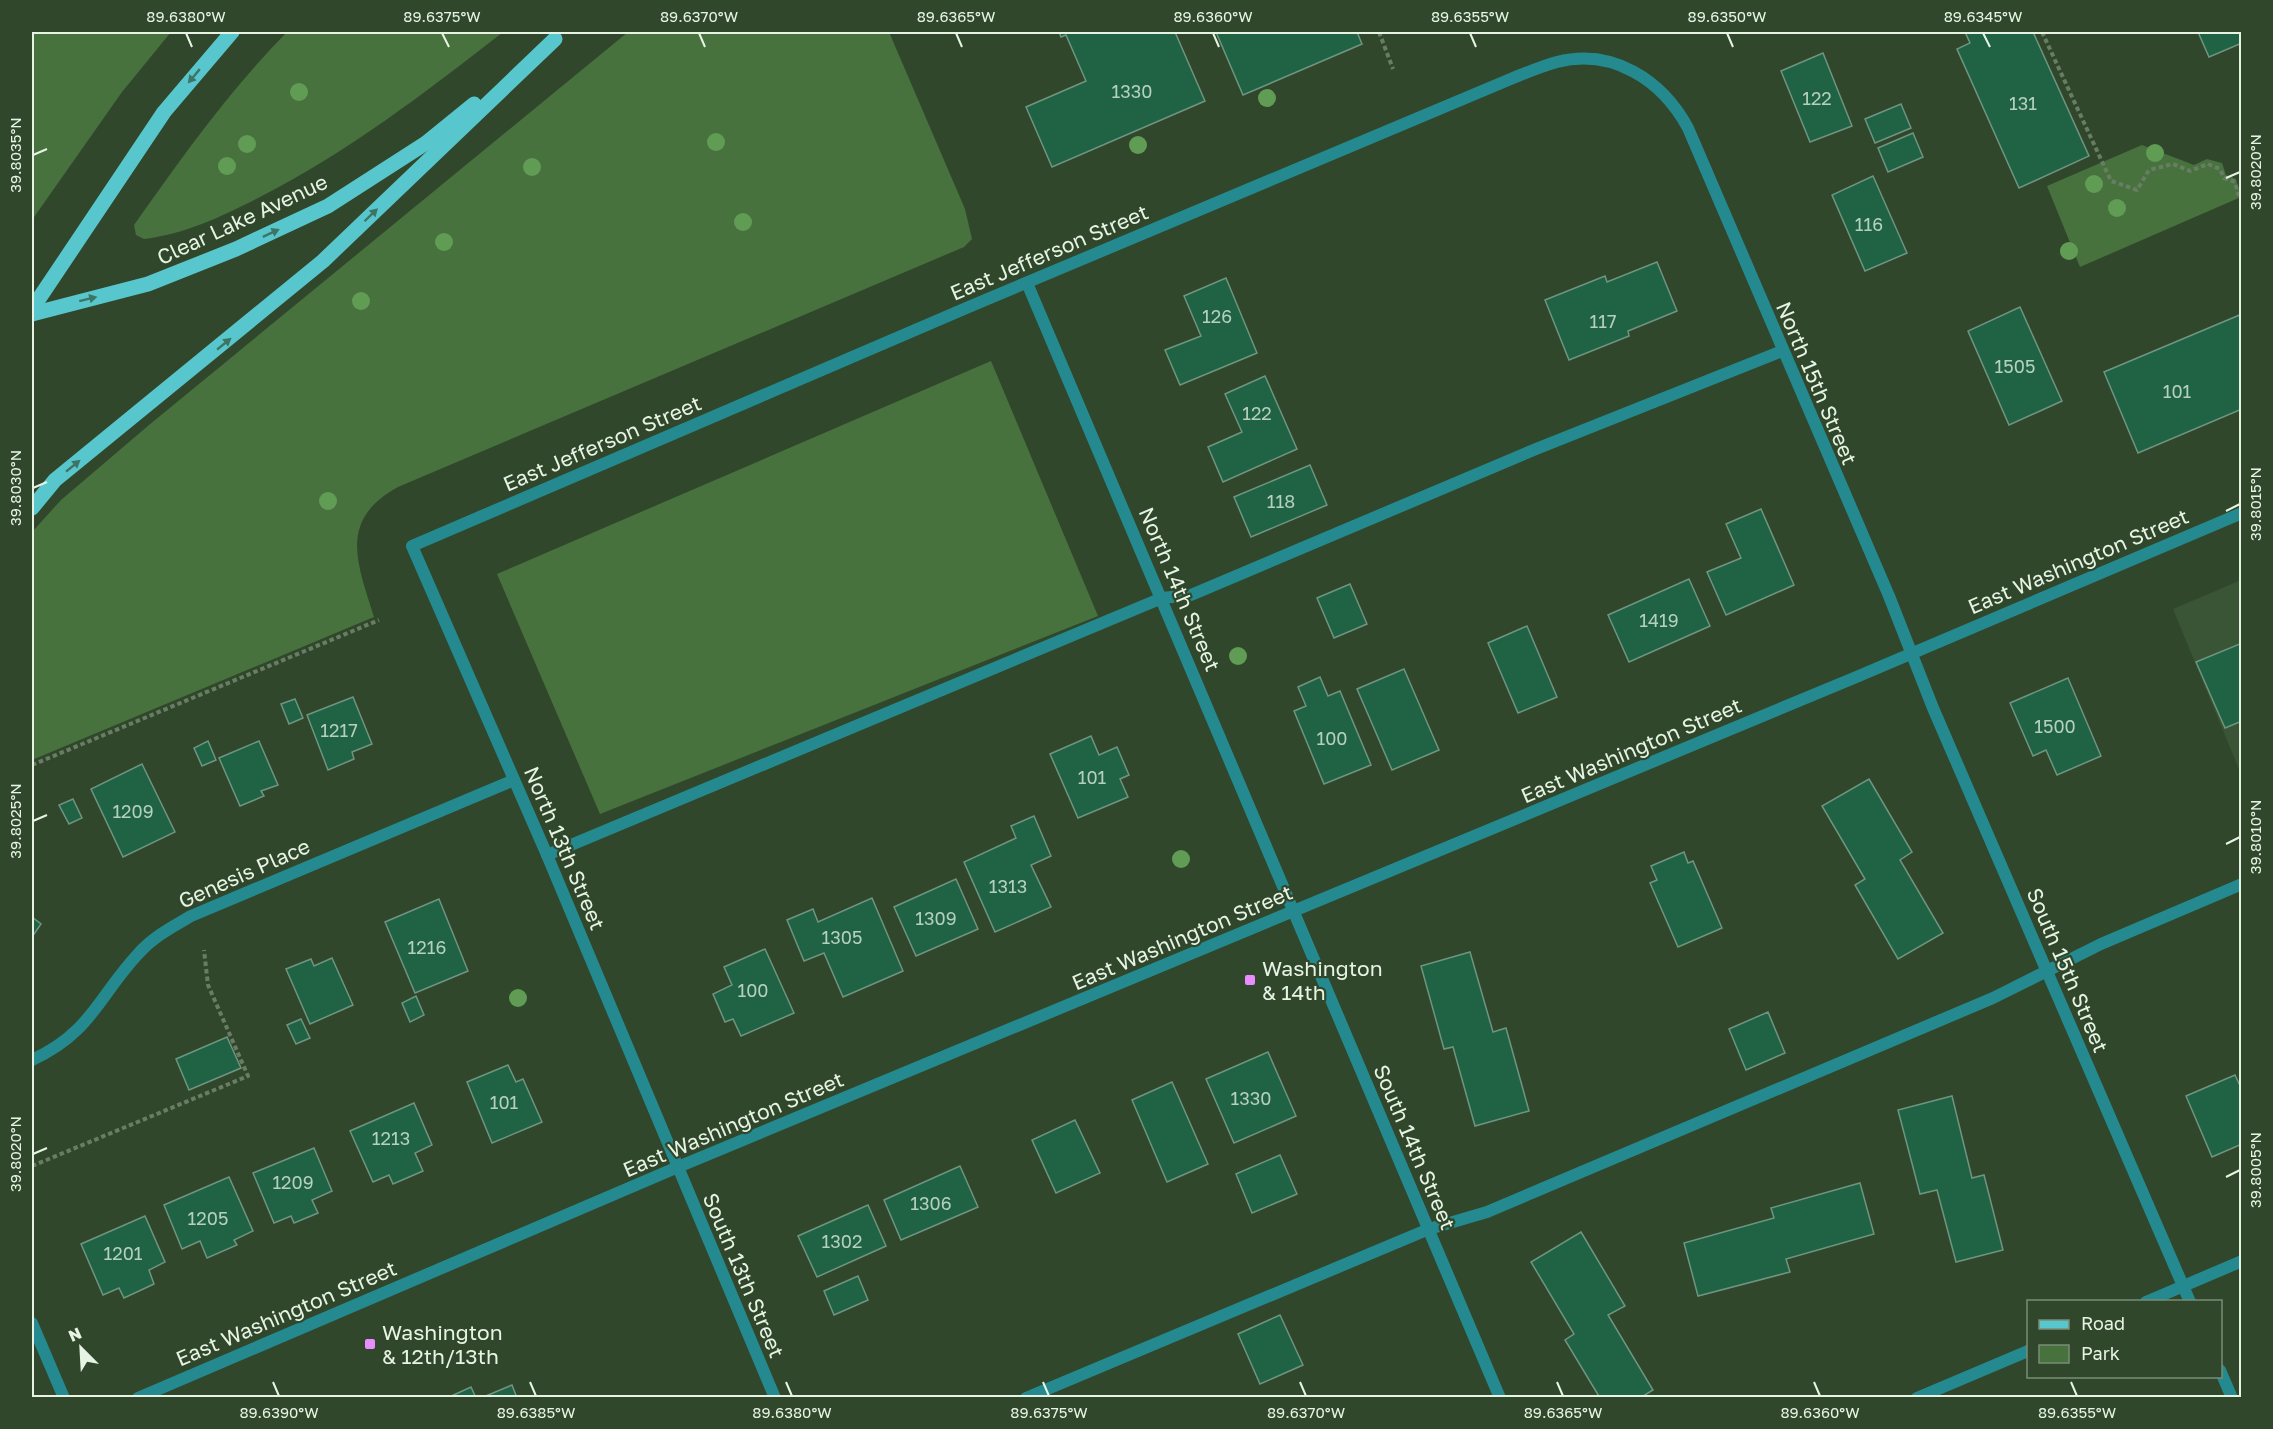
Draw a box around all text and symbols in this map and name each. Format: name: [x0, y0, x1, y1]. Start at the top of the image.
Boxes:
text: 89.6380°W: [146, 7, 226, 25]
text: 89.6375°W: [403, 7, 481, 25]
text: 89.6370°W: [660, 7, 738, 25]
text: 89.6365°W: [917, 7, 995, 25]
text: 89.6360°W: [1173, 7, 1253, 25]
text: 89.6355°W: [1431, 7, 1509, 25]
text: 89.6350°W: [1688, 7, 1766, 25]
text: 89.6345°W: [1944, 7, 2022, 25]
one-way arrow: [188, 68, 201, 83]
house number: 1330: [1112, 80, 1152, 102]
house number: 122: [1802, 87, 1832, 109]
house number: 131: [2009, 92, 2037, 114]
text: 39.8035°N: [6, 117, 24, 193]
text: 39.8020°N: [2246, 134, 2264, 210]
street label: Clear Lake Avenue: [153, 168, 331, 270]
street label: East Jefferson Street: [946, 198, 1152, 306]
one-way arrow: [363, 208, 378, 222]
house number: 116: [1855, 213, 1883, 235]
one-way arrow: [262, 228, 279, 237]
one-way arrow: [79, 294, 97, 304]
street label: North 15th Street: [1771, 297, 1863, 469]
house number: 126: [1202, 305, 1232, 327]
house number: 117: [1590, 310, 1617, 332]
one-way arrow: [216, 337, 232, 350]
house number: 1505: [1995, 355, 2035, 377]
house number: 101: [2163, 380, 2192, 402]
street label: East Jefferson Street: [499, 389, 705, 497]
house number: 122: [1242, 402, 1272, 424]
text: 39.8030°N: [6, 450, 24, 526]
one-way arrow: [65, 461, 80, 473]
text: 39.8015°N: [2246, 467, 2264, 541]
house number: 118: [1267, 490, 1295, 512]
street label: North 14th Street: [1134, 503, 1226, 675]
street label: East Washington Street: [1964, 503, 2192, 619]
house number: 1419: [1639, 609, 1679, 631]
street label: East Washington Street: [1517, 692, 1745, 808]
house number: 1500: [2034, 715, 2076, 737]
house number: 1217: [320, 719, 358, 741]
house number: 100: [1316, 727, 1348, 749]
street label: North 13th Street: [519, 762, 611, 934]
house number: 101: [1078, 766, 1107, 788]
text: 39.8025°N: [6, 783, 24, 859]
house number: 1209: [112, 800, 154, 822]
text: 39.8010°N: [2246, 800, 2264, 874]
street label: Genesis Place: [174, 832, 314, 914]
house number: 1313: [989, 875, 1027, 897]
street label: East Washington Street: [1068, 879, 1296, 995]
street label: South 15th Street: [2022, 884, 2114, 1056]
house number: 1309: [915, 907, 957, 929]
house number: 1305: [822, 926, 862, 948]
house number: 1216: [408, 936, 446, 958]
place label: Washington & 14th: [1262, 955, 1383, 1005]
marker: Washington & 14th: [1243, 973, 1257, 987]
house number: 100: [737, 979, 769, 1001]
street label: South 14th Street: [1368, 1060, 1462, 1234]
street label: East Washington Street: [619, 1066, 847, 1182]
house number: 1330: [1231, 1087, 1271, 1109]
house number: 101: [490, 1091, 519, 1113]
text: 39.8020°N: [6, 1116, 24, 1192]
house number: 1213: [372, 1127, 410, 1149]
text: 39.8005°N: [2246, 1132, 2264, 1208]
house number: 1209: [272, 1171, 314, 1193]
street label: South 13th Street: [698, 1189, 790, 1361]
house number: 1306: [910, 1192, 952, 1214]
house number: 1205: [188, 1207, 228, 1229]
house number: 1302: [822, 1230, 862, 1252]
house number: 1201: [103, 1242, 143, 1264]
street label: East Washington Street: [172, 1255, 400, 1371]
legend: [2027, 1300, 2222, 1378]
text: Road: [2081, 1312, 2125, 1334]
north arrow: [51, 1318, 111, 1378]
place label: Washington & 12th/13th: [382, 1319, 503, 1369]
text: N: [65, 1323, 85, 1346]
marker: Washington & 12th/13th: [363, 1337, 377, 1351]
text: Park: [2081, 1342, 2120, 1364]
text: 89.6390°W: [239, 1403, 319, 1421]
text: 89.6385°W: [497, 1403, 575, 1421]
text: 89.6380°W: [752, 1403, 832, 1421]
text: 89.6375°W: [1010, 1403, 1088, 1421]
text: 89.6370°W: [1267, 1403, 1345, 1421]
text: 89.6365°W: [1524, 1403, 1602, 1421]
text: 89.6360°W: [1780, 1403, 1860, 1421]
text: 89.6355°W: [2038, 1403, 2116, 1421]

